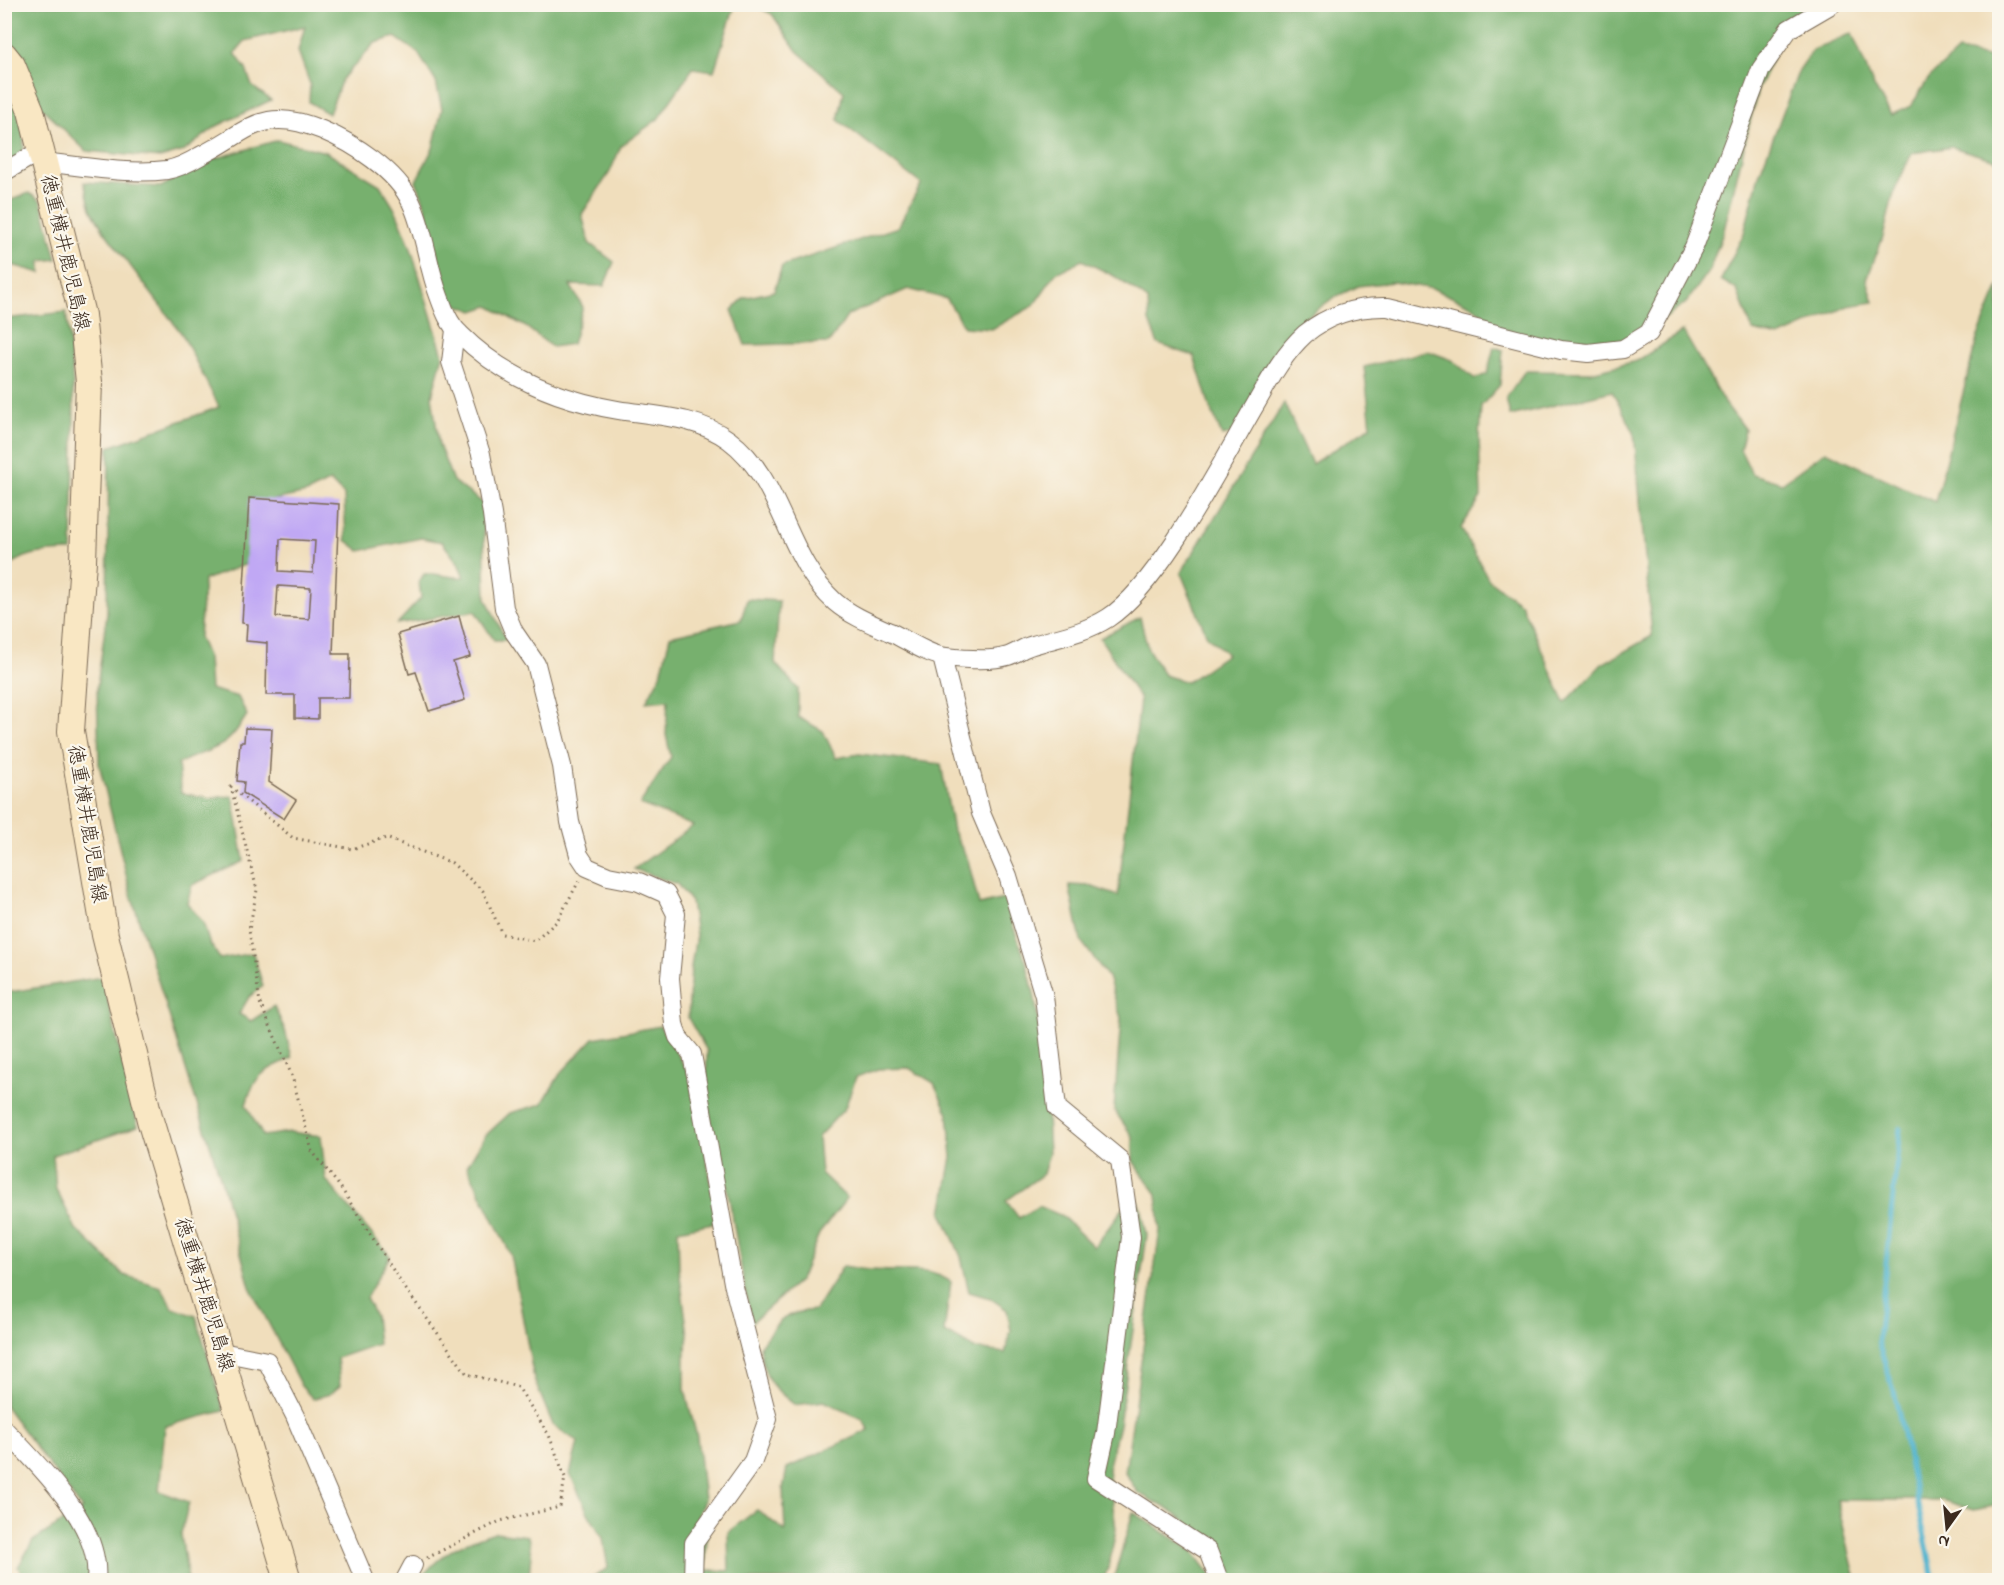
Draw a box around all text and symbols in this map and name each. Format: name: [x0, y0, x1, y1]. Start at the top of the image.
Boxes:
street label: 徳重横井鹿児島線: [32, 172, 96, 334]
street label: 徳重横井鹿児島線: [59, 743, 113, 905]
street label: 徳重横井鹿児島線: [166, 1214, 240, 1376]
north arrow: [1917, 1498, 1977, 1558]
text: N: [1935, 1528, 1952, 1554]

